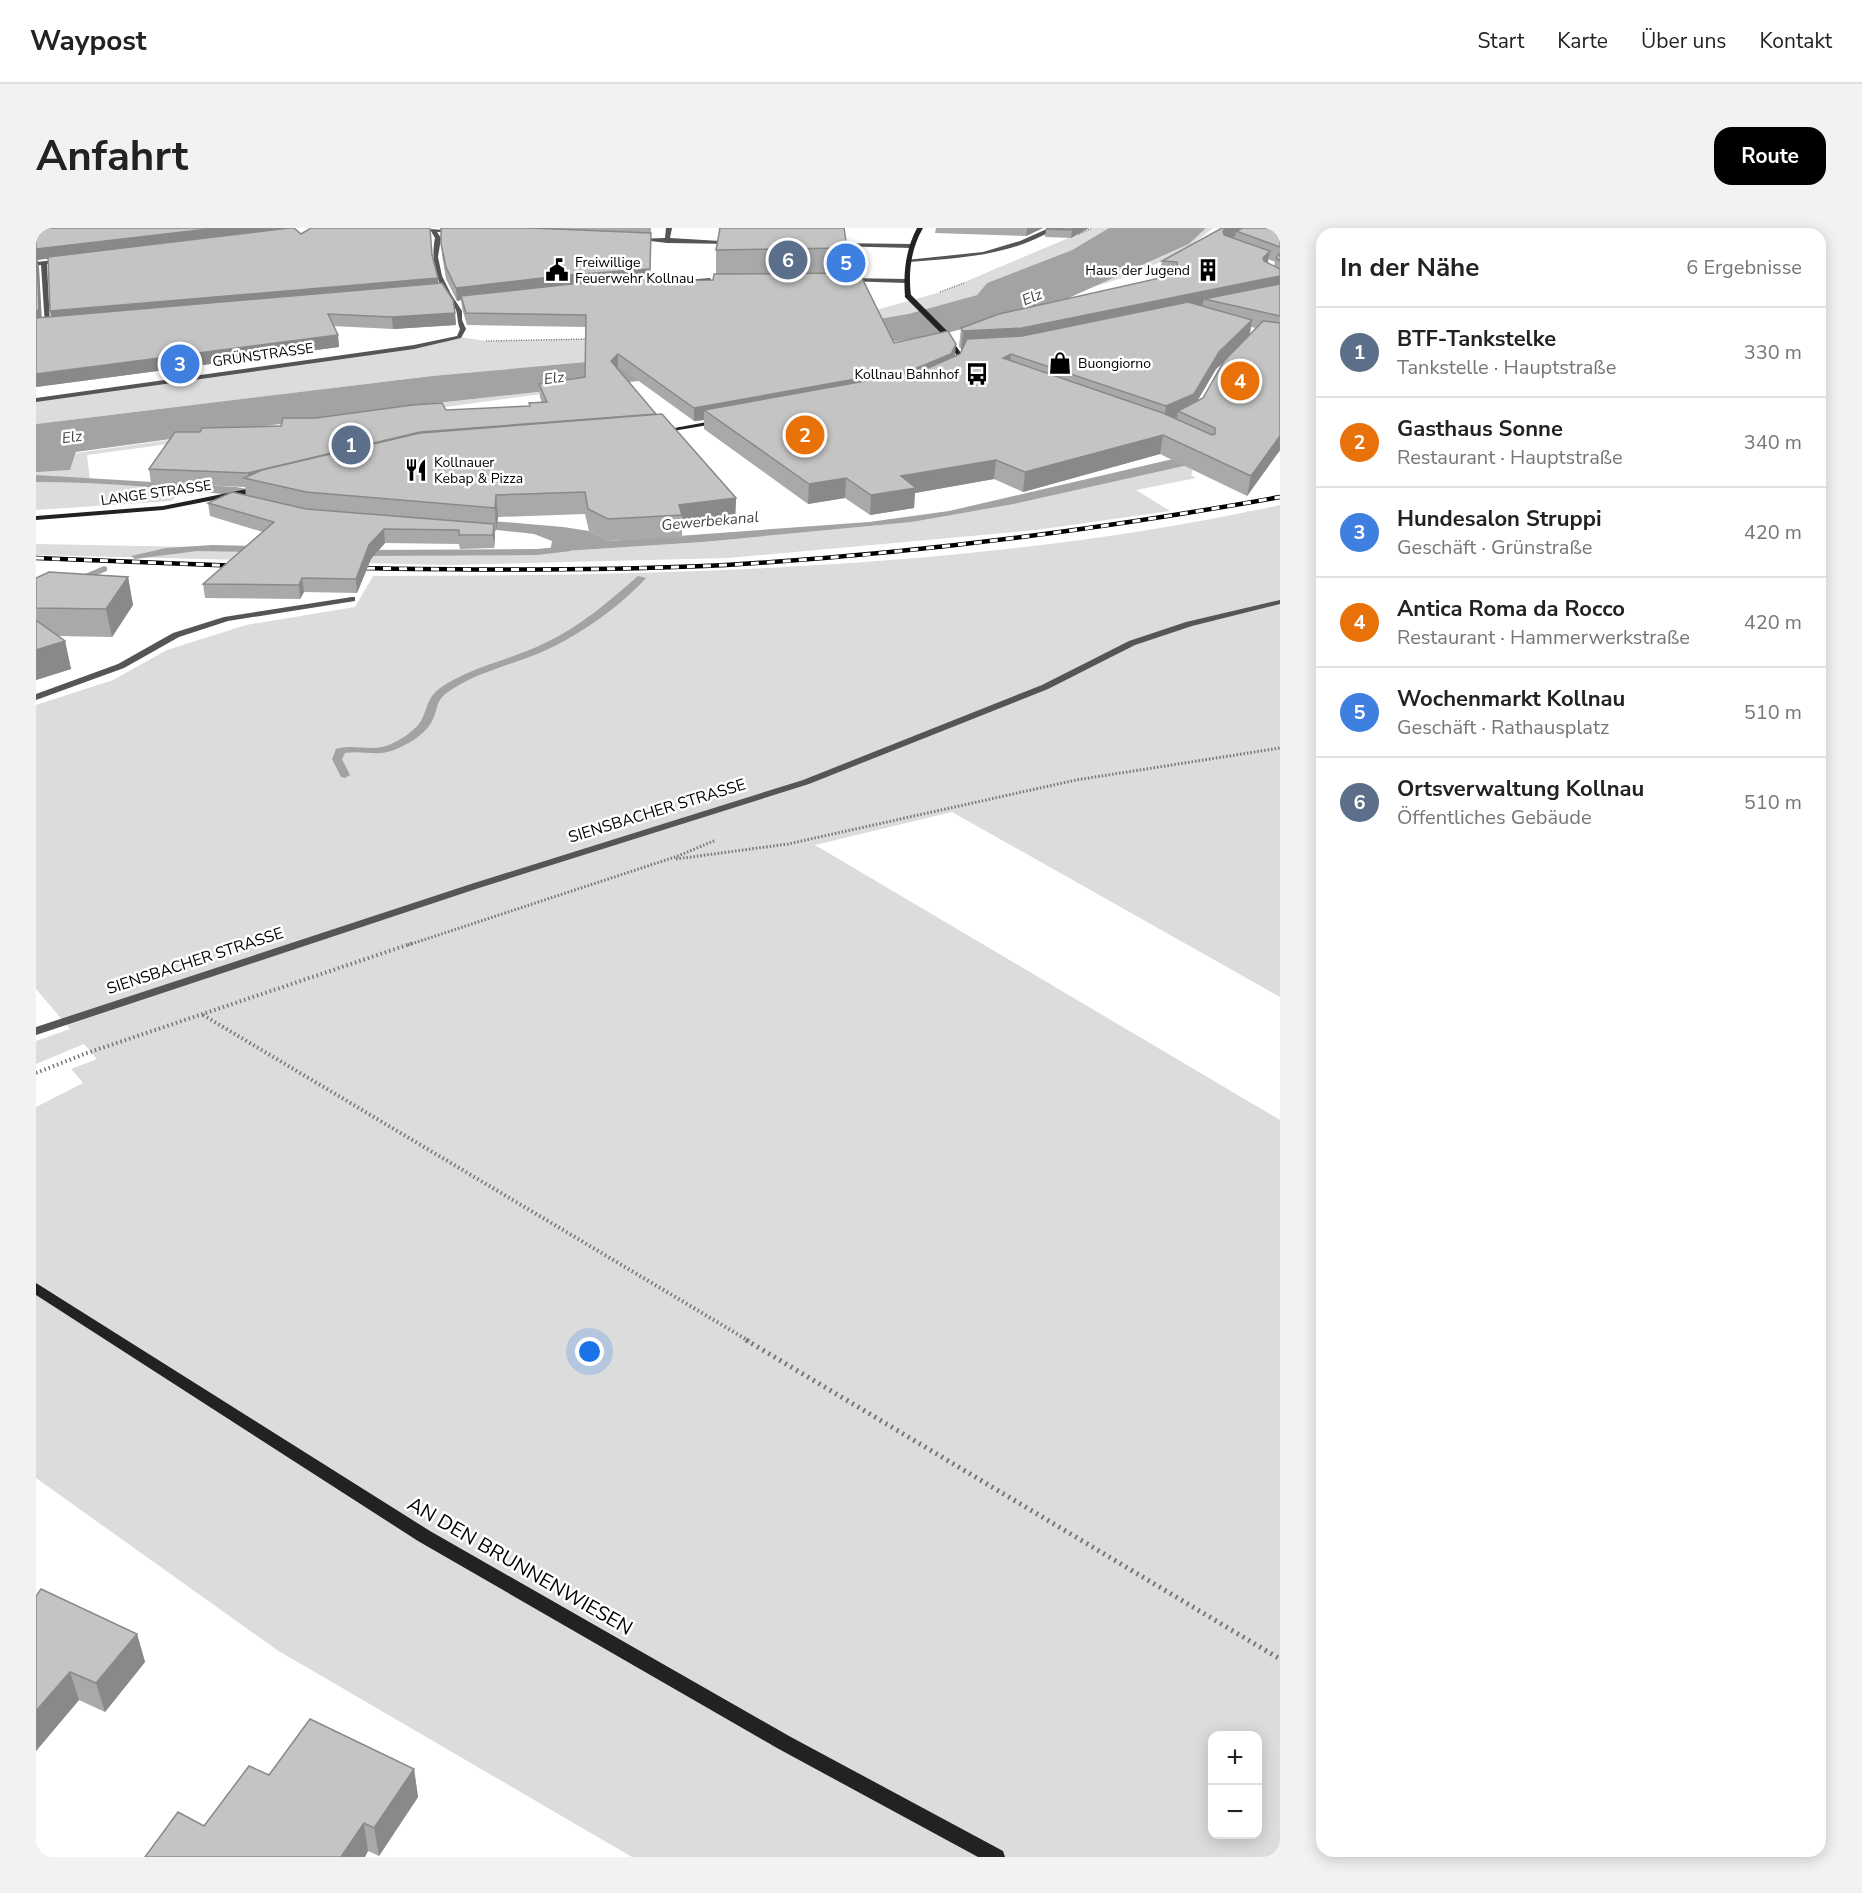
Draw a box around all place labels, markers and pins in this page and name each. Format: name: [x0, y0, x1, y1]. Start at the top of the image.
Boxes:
pin: 6: [768, 237, 807, 282]
pin: 5: [826, 240, 866, 285]
place label: Freiwillige Feuerwehr Kollnau: [575, 253, 694, 288]
public building icon: Freiwillige Feuerwehr Kollnau: [544, 257, 570, 283]
building icon: Haus der Jugend: [1195, 257, 1221, 283]
place label: Haus der Jugend: [1085, 261, 1190, 280]
pin: 3: [160, 342, 200, 386]
shop icon: Buongiorno: [1047, 350, 1073, 376]
place label: Buongiorno: [1078, 354, 1151, 373]
pin: 4: [1220, 358, 1260, 404]
bus stop icon: Kollnau Bahnhof: [964, 361, 990, 387]
place label: Kollnau Bahnhof: [854, 365, 959, 384]
pin: 2: [786, 412, 824, 458]
pin: 1: [332, 422, 370, 468]
place label: Kollnauer Kebap & Pizza: [434, 453, 523, 488]
restaurant icon: Kollnauer Kebap & Pizza: [403, 457, 429, 483]

